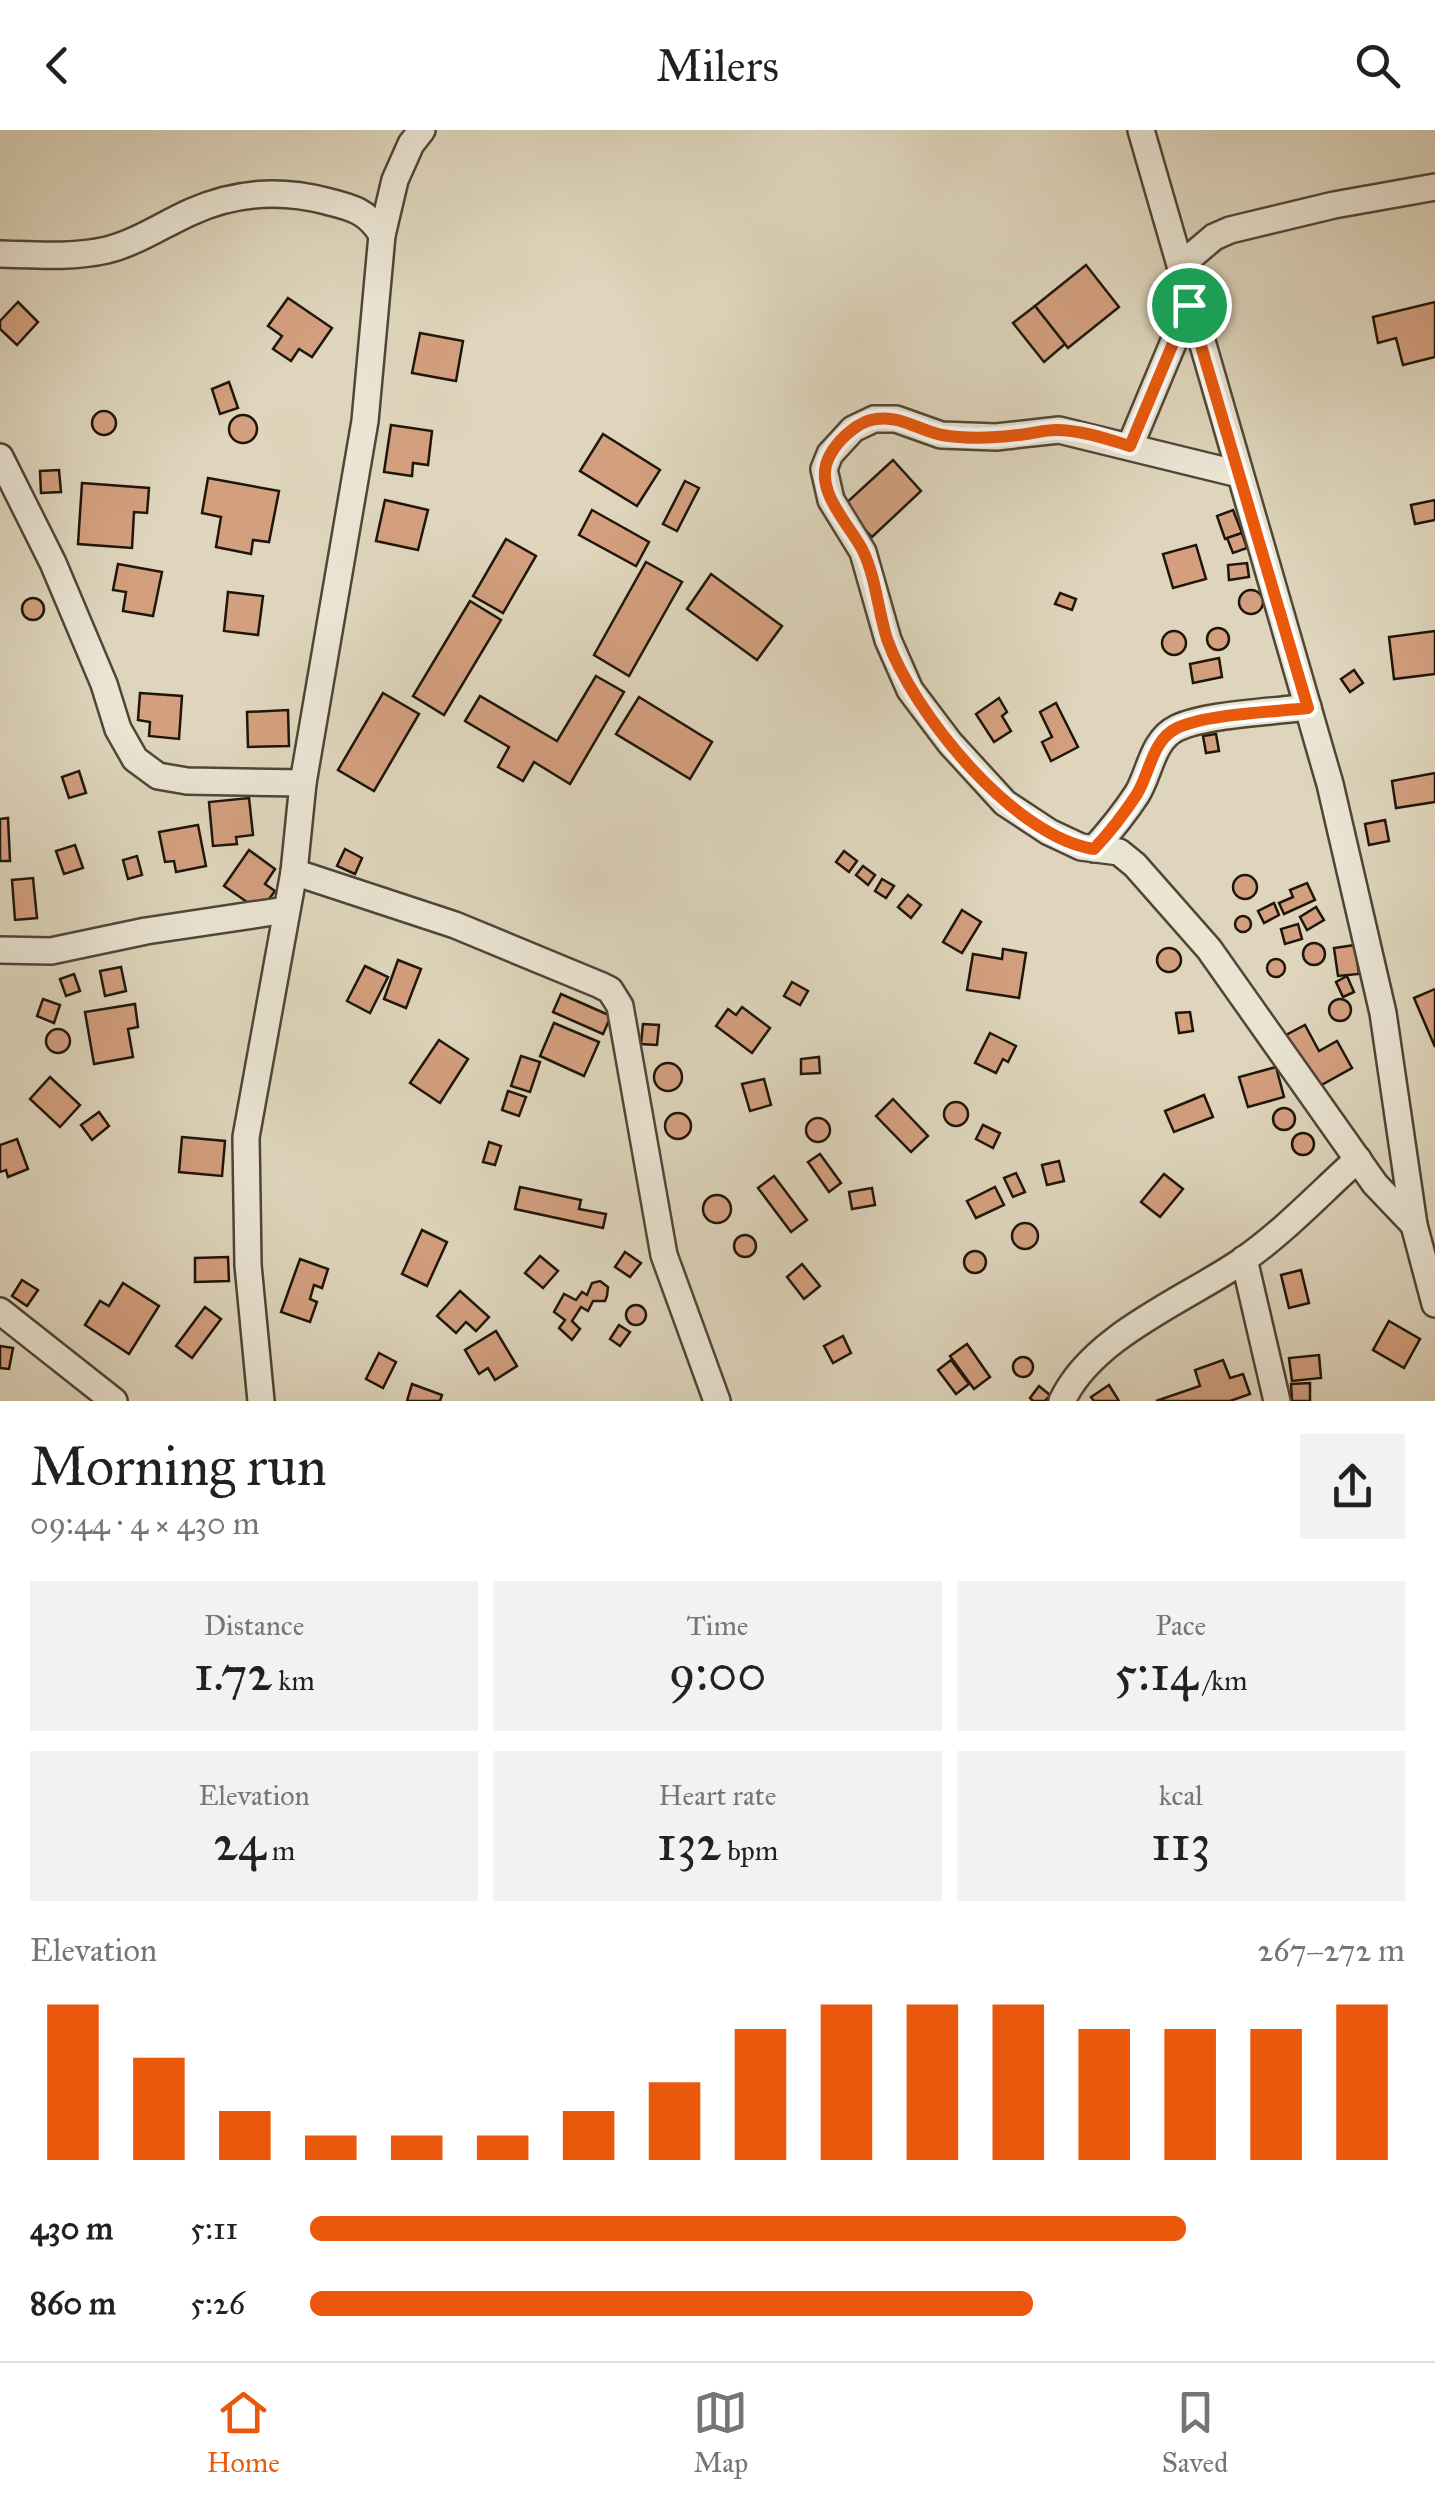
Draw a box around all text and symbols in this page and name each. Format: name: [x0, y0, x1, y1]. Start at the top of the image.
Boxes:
icon: back: [30, 38, 85, 93]
text: Milers: [656, 38, 779, 93]
icon: search: [1350, 38, 1405, 93]
pin: [1147, 263, 1232, 348]
icon: arrive: [1162, 278, 1217, 333]
text: Morning run: [30, 1433, 327, 1500]
button: share: [1300, 1434, 1405, 1539]
text: 09:44 · 4 × 430 m: [30, 1504, 260, 1543]
text: Distance: [204, 1608, 304, 1643]
text: Time: [686, 1608, 748, 1643]
text: Pace: [1155, 1608, 1206, 1643]
text: 1.72: [194, 1643, 272, 1704]
text: 9:00: [669, 1643, 766, 1704]
text: 5:14: [1114, 1643, 1198, 1704]
text: km: [272, 1663, 315, 1698]
text: /km: [1198, 1663, 1248, 1698]
text: Elevation: [199, 1778, 310, 1813]
text: Heart rate: [659, 1778, 776, 1813]
text: kcal: [1159, 1778, 1203, 1813]
text: 24: [213, 1813, 266, 1874]
text: 132: [657, 1813, 721, 1874]
text: 113: [1151, 1813, 1211, 1874]
text: m: [266, 1833, 295, 1868]
text: bpm: [721, 1833, 778, 1868]
text: Elevation: [30, 1931, 157, 1970]
text: 267–272 m: [1257, 1931, 1405, 1970]
text: 430 m: [30, 2209, 113, 2248]
text: 5:11: [190, 2209, 238, 2248]
text: 860 m: [30, 2284, 116, 2323]
text: 5:26: [190, 2284, 245, 2323]
tab: Home: [207, 2385, 280, 2480]
tab: Map: [693, 2385, 748, 2480]
tab: Saved: [1162, 2385, 1228, 2480]

